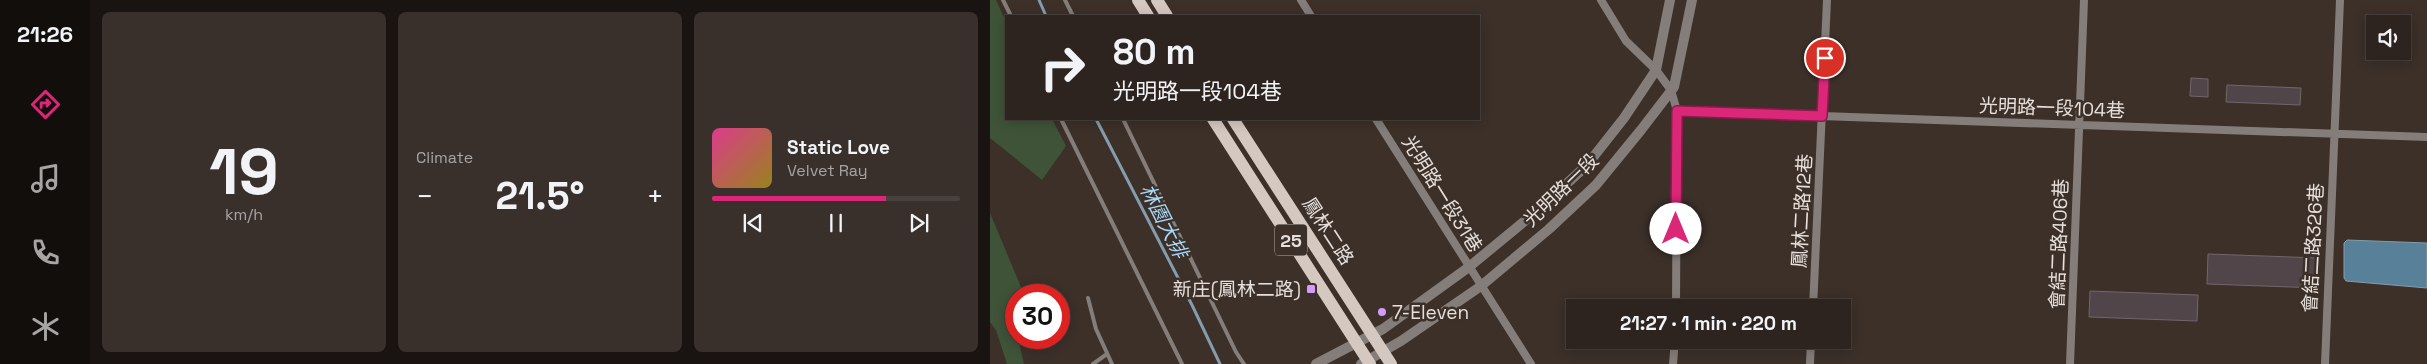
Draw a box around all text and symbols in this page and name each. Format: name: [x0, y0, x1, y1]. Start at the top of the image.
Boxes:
map controls: [2366, 15, 2411, 60]
button: sound: [2366, 15, 2411, 60]
text: 21:26: [17, 20, 73, 48]
text: 80 m: [1113, 30, 1195, 74]
icon: right: [1030, 35, 1095, 100]
pin: [1804, 37, 1846, 79]
icon: arrive: [1811, 44, 1839, 72]
text: 光明路一段104巷: [1113, 77, 1282, 105]
icon: directions: [28, 87, 63, 122]
street label: 光明路一段104巷: [1979, 93, 2125, 123]
text: 19: [209, 130, 279, 213]
street label: 光明路一段31巷: [1396, 131, 1488, 257]
text: Static Love: [787, 135, 890, 160]
text: Climate: [416, 147, 473, 168]
street label: 光明路一段: [1518, 148, 1604, 232]
street label: 鳳林二路12巷: [1787, 153, 1817, 269]
text: Velvet Ray: [787, 160, 868, 181]
icon: music: [28, 161, 63, 196]
text: 21.5°: [496, 172, 584, 220]
text: −: [416, 178, 433, 214]
text: +: [647, 178, 664, 214]
street label: 會結二路406巷: [2044, 178, 2074, 310]
water label: 林園大排: [1134, 179, 1195, 265]
street label: 會結二路326巷: [2297, 183, 2329, 313]
street label: 鳳林二路: [1297, 192, 1359, 270]
position arrow: [1649, 202, 1701, 254]
text: km/h: [225, 204, 263, 225]
icon: previous: [739, 209, 767, 237]
icon: pause: [822, 209, 850, 237]
icon: next: [905, 209, 933, 237]
road number: 25: [1275, 224, 1307, 256]
icon: phone: [28, 235, 63, 270]
place label: 新庄(鳳林二路): [1173, 277, 1301, 302]
marker: 新庄(鳳林二路): [1305, 283, 1317, 295]
speed limit sign: 30: [1005, 284, 1070, 349]
place label: 7-Eleven: [1392, 300, 1469, 325]
marker: 7-Eleven: [1376, 306, 1388, 318]
icon: climate: [28, 309, 63, 344]
text: 21:27 · 1 min · 220 m: [1620, 311, 1797, 336]

